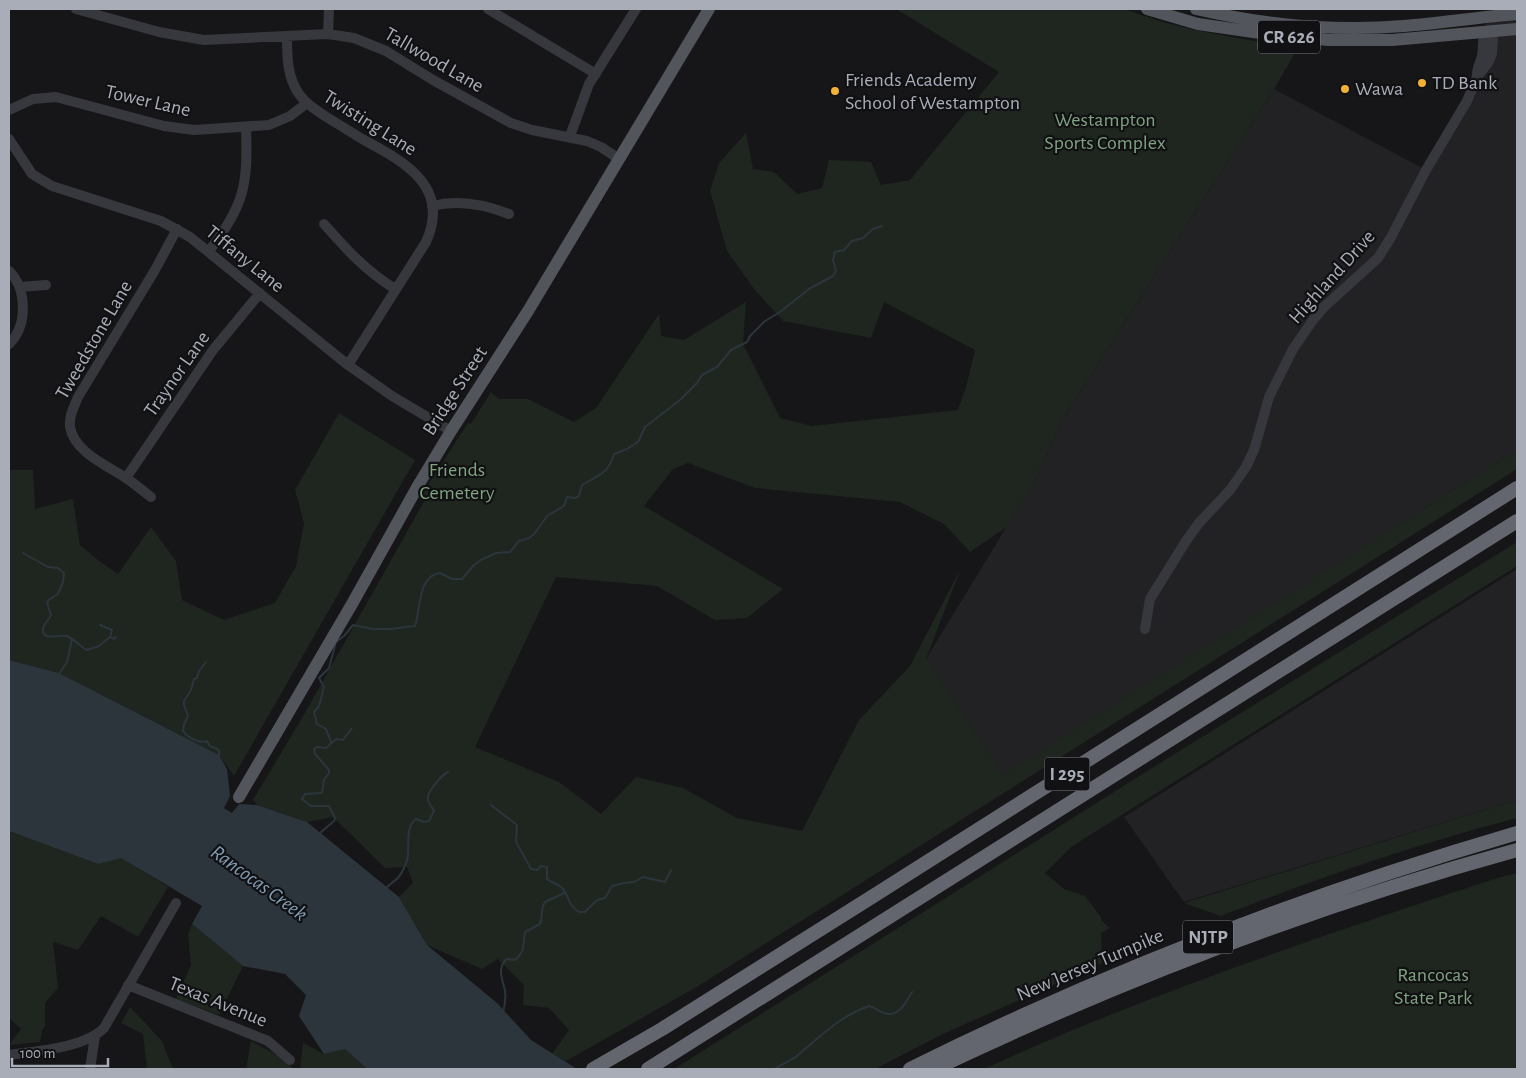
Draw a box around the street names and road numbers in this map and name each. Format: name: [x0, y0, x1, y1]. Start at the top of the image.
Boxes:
road number: CR 626: [1258, 21, 1320, 54]
street label: Tallwood Lane: [381, 24, 487, 96]
street label: Tower Lane: [103, 81, 193, 121]
street label: Twisting Lane: [320, 87, 420, 159]
street label: Tiffany Lane: [202, 222, 288, 296]
street label: Highland Drive: [1285, 226, 1379, 328]
street label: Tweedstone Lane: [52, 277, 136, 403]
street label: Traynor Lane: [140, 328, 214, 420]
street label: Bridge Street: [419, 342, 491, 439]
road number: I 295: [1044, 758, 1090, 791]
road number: NJTP: [1183, 920, 1233, 954]
street label: New Jersey Turnpike: [1014, 925, 1166, 1005]
street label: Texas Avenue: [166, 973, 270, 1031]

